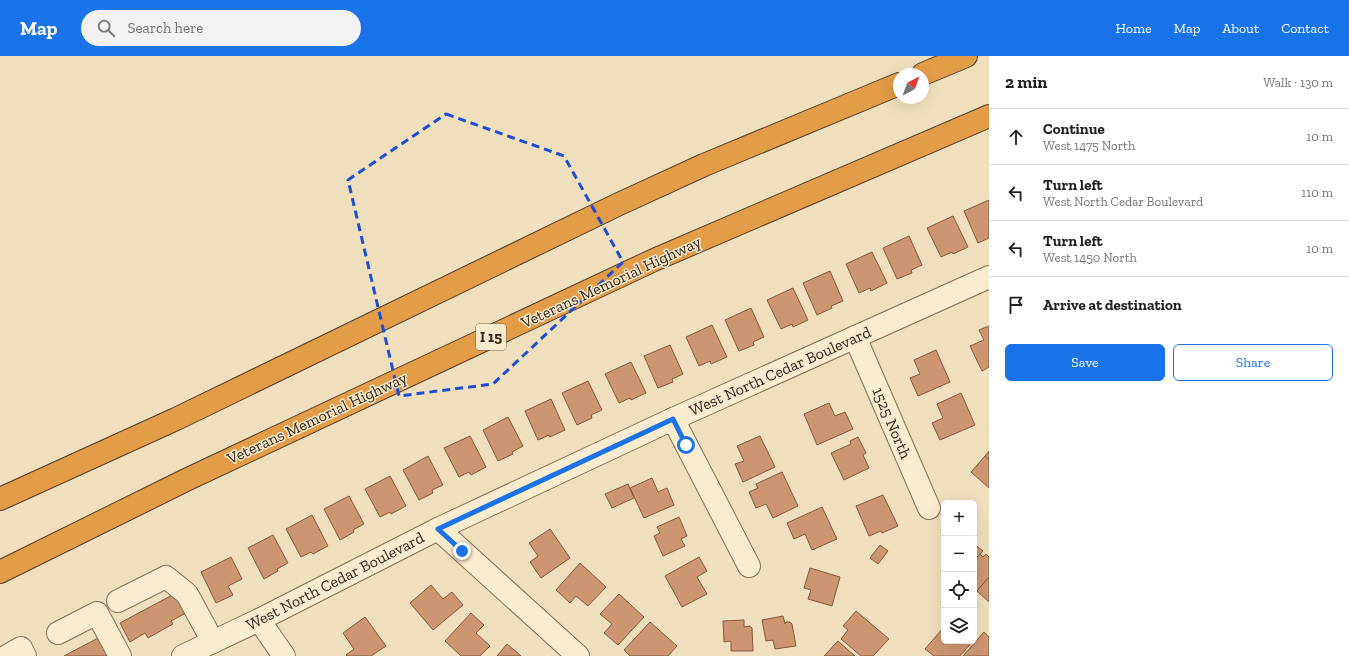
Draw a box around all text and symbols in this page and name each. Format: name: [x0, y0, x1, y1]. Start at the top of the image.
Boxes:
search box: [81, 10, 361, 46]
text: Map: [20, 17, 57, 40]
icon: search: [95, 17, 117, 39]
text: Search here: [127, 19, 203, 37]
text: Home: [1116, 20, 1152, 37]
text: Map: [1174, 20, 1200, 37]
text: About: [1222, 20, 1259, 37]
text: Contact: [1281, 20, 1329, 37]
north arrow: [893, 68, 929, 104]
text: 2 min: [1005, 72, 1047, 92]
text: Walk · 130 m: [1263, 75, 1333, 90]
text: Continue: [1043, 120, 1105, 138]
icon: ahead: [1005, 126, 1027, 148]
text: 10 m: [1306, 129, 1333, 144]
text: West 1475 North: [1043, 138, 1135, 153]
text: Turn left: [1043, 176, 1103, 194]
icon: left: [1005, 182, 1027, 204]
text: 110 m: [1301, 185, 1333, 200]
text: West North Cedar Boulevard: [1043, 194, 1203, 209]
street label: Veterans Memorial Highway: [517, 232, 705, 333]
text: Turn left: [1043, 232, 1103, 250]
icon: left: [1005, 238, 1027, 260]
text: 10 m: [1306, 241, 1333, 256]
text: West 1450 North: [1043, 250, 1137, 265]
icon: arrive: [1005, 294, 1027, 316]
text: Arrive at destination: [1043, 296, 1182, 314]
street label: West North Cedar Boulevard: [686, 322, 874, 420]
road number: I 15: [476, 324, 506, 350]
button: Save: [1005, 344, 1165, 381]
button: Share: [1173, 344, 1333, 381]
street label: Veterans Memorial Highway: [223, 368, 411, 469]
street label: 1525 North: [868, 384, 916, 462]
route start: [677, 436, 695, 454]
map controls: [941, 500, 977, 644]
button: +: [941, 500, 977, 536]
street label: West North Cedar Boulevard: [243, 528, 427, 634]
button: −: [941, 536, 977, 572]
route end: [453, 542, 471, 560]
button: locate: [941, 572, 977, 608]
button: layers: [941, 608, 977, 644]

